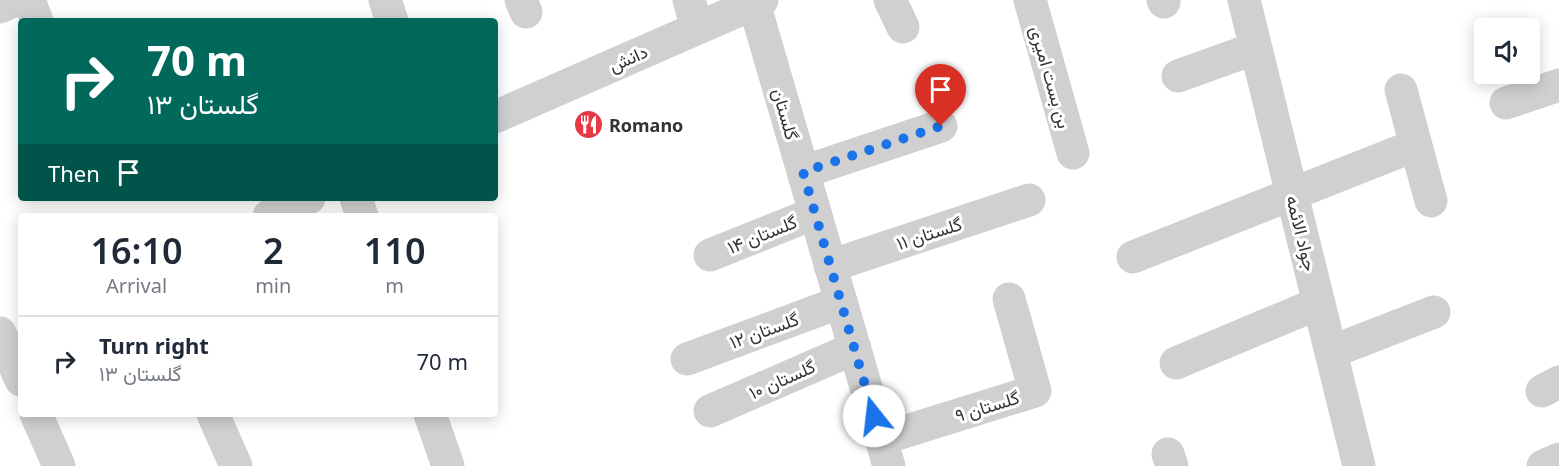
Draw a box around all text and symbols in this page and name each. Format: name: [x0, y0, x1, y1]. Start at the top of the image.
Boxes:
map controls: [1474, 18, 1540, 84]
button: sound: [1474, 18, 1540, 84]
street label: بن بست امیری: [1025, 23, 1077, 131]
text: 70 m: [147, 31, 247, 88]
street label: دانش: [605, 39, 651, 77]
icon: right: [48, 42, 126, 120]
pin: [915, 64, 966, 126]
icon: arrive: [924, 73, 957, 106]
text: گلستان ۱۳: [147, 85, 259, 122]
street label: گلستان: [767, 85, 805, 143]
restaurant icon: Romano: [572, 109, 604, 141]
place label: Romano: [609, 113, 683, 137]
icon: arrive: [112, 156, 145, 189]
text: Then: [48, 158, 100, 188]
street label: جواد الائمه: [1281, 193, 1323, 273]
street label: گلستان ۱۴: [724, 209, 800, 259]
street label: گلستان ۱۱: [893, 211, 965, 255]
text: 16:10: [90, 226, 183, 275]
text: 2: [263, 226, 284, 275]
text: 110: [364, 226, 426, 275]
text: Arrival: [106, 272, 167, 299]
text: min: [255, 272, 291, 299]
text: m: [385, 272, 404, 299]
street label: گلستان ۱۲: [726, 306, 802, 354]
text: Turn right: [99, 330, 209, 360]
icon: right: [48, 345, 81, 378]
text: 70 m: [417, 346, 468, 376]
street label: گلستان ۱۰: [745, 354, 819, 404]
text: گلستان ۱۳: [99, 360, 182, 387]
position arrow: [842, 384, 906, 448]
street label: گلستان ۹: [952, 385, 1022, 427]

